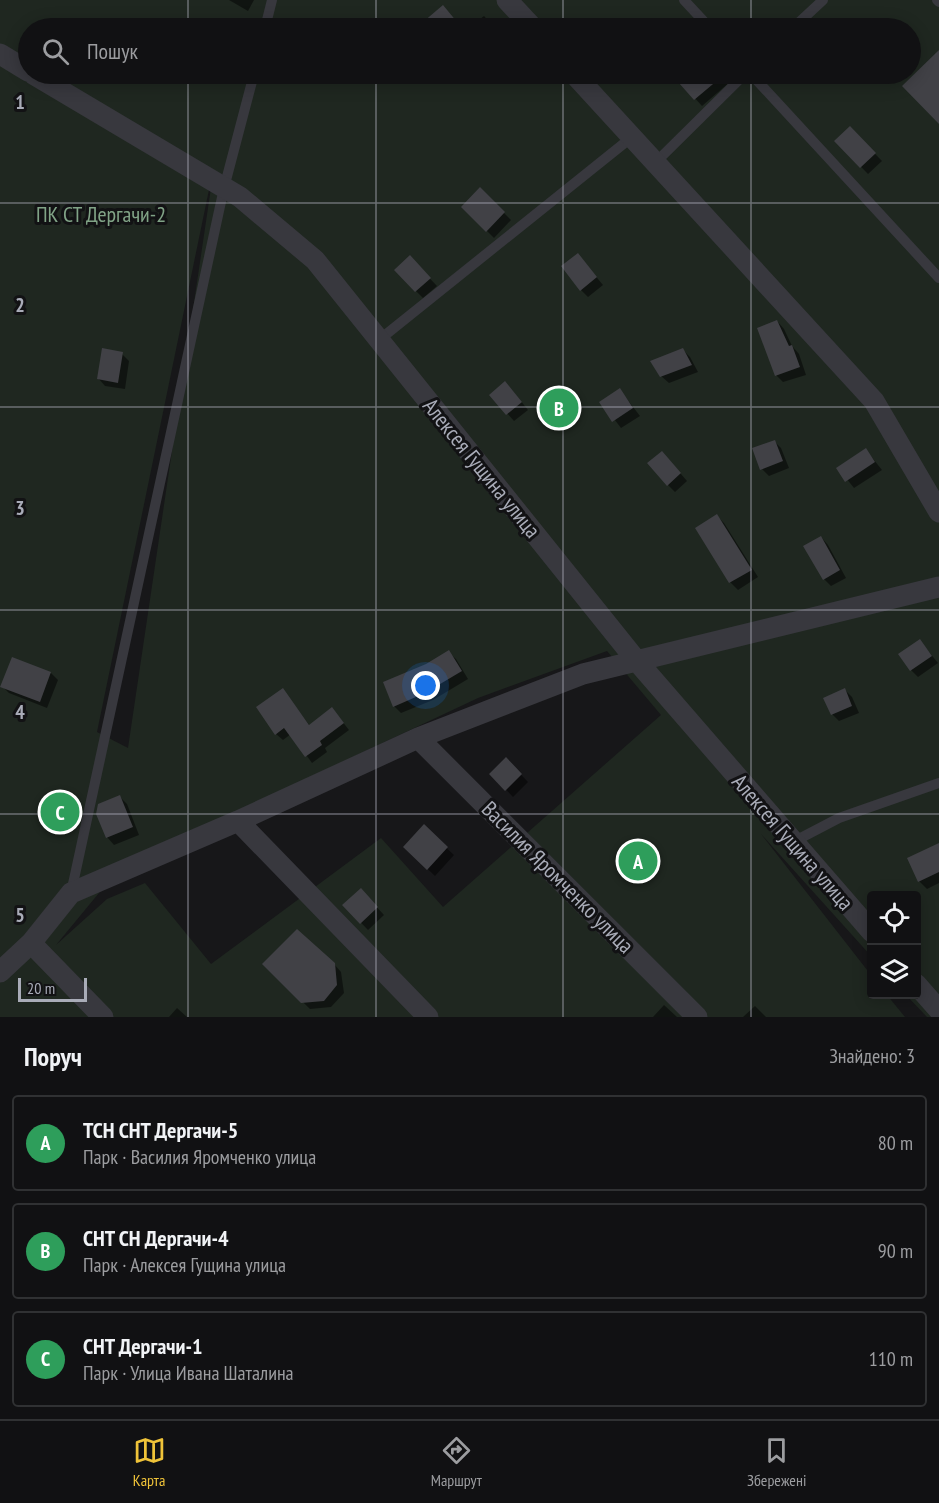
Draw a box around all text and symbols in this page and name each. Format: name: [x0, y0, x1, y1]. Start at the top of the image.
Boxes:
search box: [18, 18, 921, 84]
icon: search: [39, 35, 72, 68]
text: Пошук: [87, 37, 138, 65]
text: 1: [15, 89, 25, 115]
park label: ПК СТ Дергачи-2: [36, 200, 166, 228]
text: 2: [15, 292, 25, 318]
pin: B: [540, 386, 578, 430]
street label: Алексея Гущина улица: [417, 393, 547, 543]
text: 3: [15, 495, 25, 521]
your location: [411, 671, 440, 700]
text: 4: [15, 699, 25, 725]
street label: Алексея Гущина улица: [726, 768, 860, 916]
pin: C: [40, 790, 80, 834]
street label: Василия Яромченко улица: [476, 795, 640, 959]
pin: A: [618, 838, 658, 884]
map controls: [867, 891, 921, 999]
button: locate: [867, 891, 921, 945]
text: 5: [15, 902, 25, 928]
button: layers: [867, 945, 921, 999]
scale bar: [18, 975, 87, 1002]
text: 20 m: [27, 978, 55, 998]
text: Поруч: [24, 1040, 82, 1073]
text: Знайдено: 3: [829, 1043, 915, 1069]
text: ТСН СНТ Дергачи-5: [83, 1116, 238, 1144]
text: A: [40, 1130, 51, 1156]
text: 80 m: [878, 1130, 913, 1156]
text: Парк · Василия Яромченко улица: [83, 1144, 316, 1170]
text: СНТ СН Дергачи-4: [83, 1224, 229, 1252]
text: B: [41, 1238, 50, 1264]
text: 90 m: [878, 1238, 913, 1264]
text: Парк · Алексея Гущина улица: [83, 1252, 286, 1278]
text: СНТ Дергачи-1: [83, 1332, 203, 1360]
text: C: [41, 1346, 50, 1372]
text: 110 m: [869, 1346, 913, 1372]
text: Парк · Улица Ивана Шаталина: [83, 1360, 294, 1386]
tab: Карта: [133, 1434, 166, 1490]
tab: Маршрут: [431, 1434, 482, 1490]
tab: Збережені: [747, 1434, 806, 1490]

